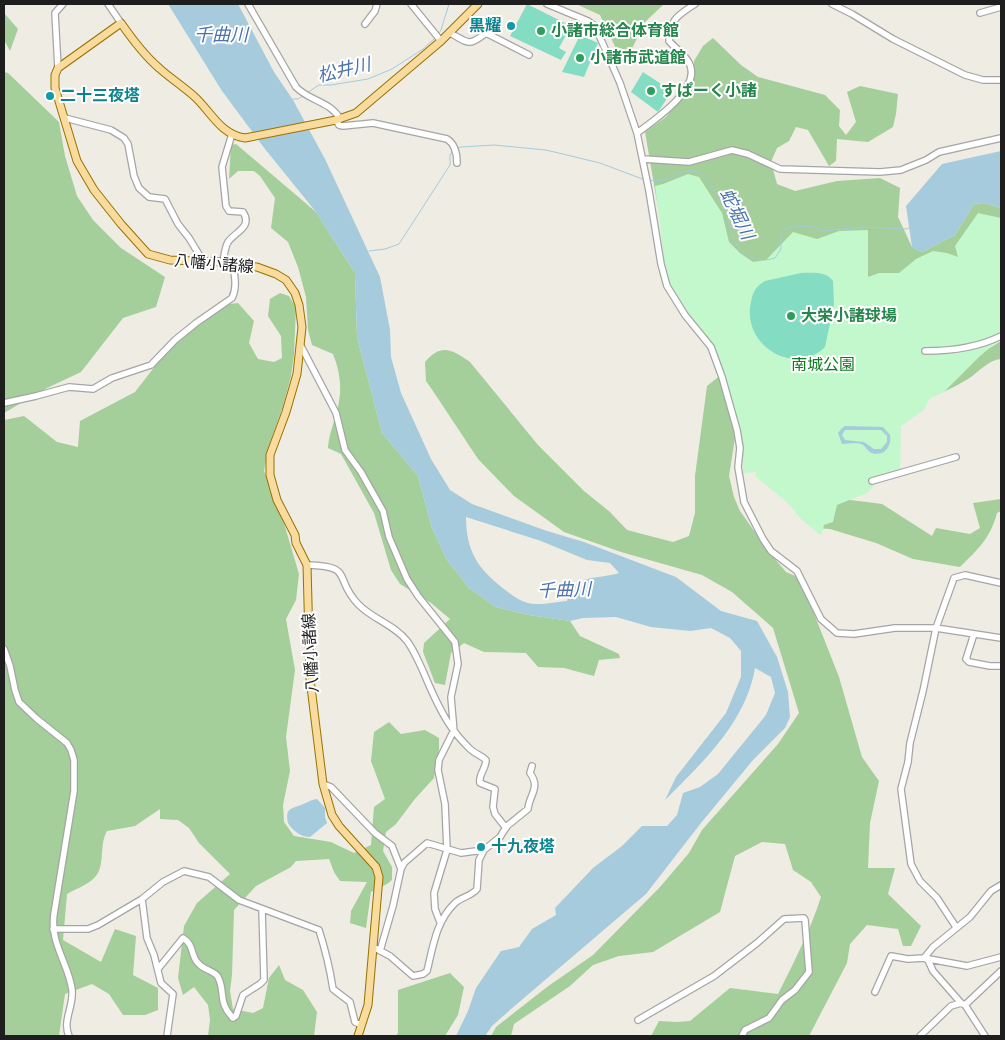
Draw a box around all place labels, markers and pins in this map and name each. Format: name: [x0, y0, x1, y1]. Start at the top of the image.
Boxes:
place label: 黒耀: [469, 16, 501, 36]
marker: 黒耀: [505, 20, 517, 32]
place label: 小諸市総合体育館: [551, 21, 679, 41]
marker: 小諸市総合体育館: [535, 25, 547, 37]
place label: 小諸市武道館: [590, 48, 686, 68]
marker: 小諸市武道館: [574, 52, 586, 64]
place label: すぱーく小諸: [661, 81, 757, 101]
marker: すぱーく小諸: [645, 85, 657, 97]
place label: 二十三夜塔: [60, 86, 140, 106]
marker: 二十三夜塔: [44, 90, 56, 102]
place label: 大栄小諸球場: [801, 306, 897, 326]
marker: 大栄小諸球場: [785, 310, 797, 322]
place label: 十九夜塔: [491, 837, 555, 857]
marker: 十九夜塔: [475, 841, 487, 853]

